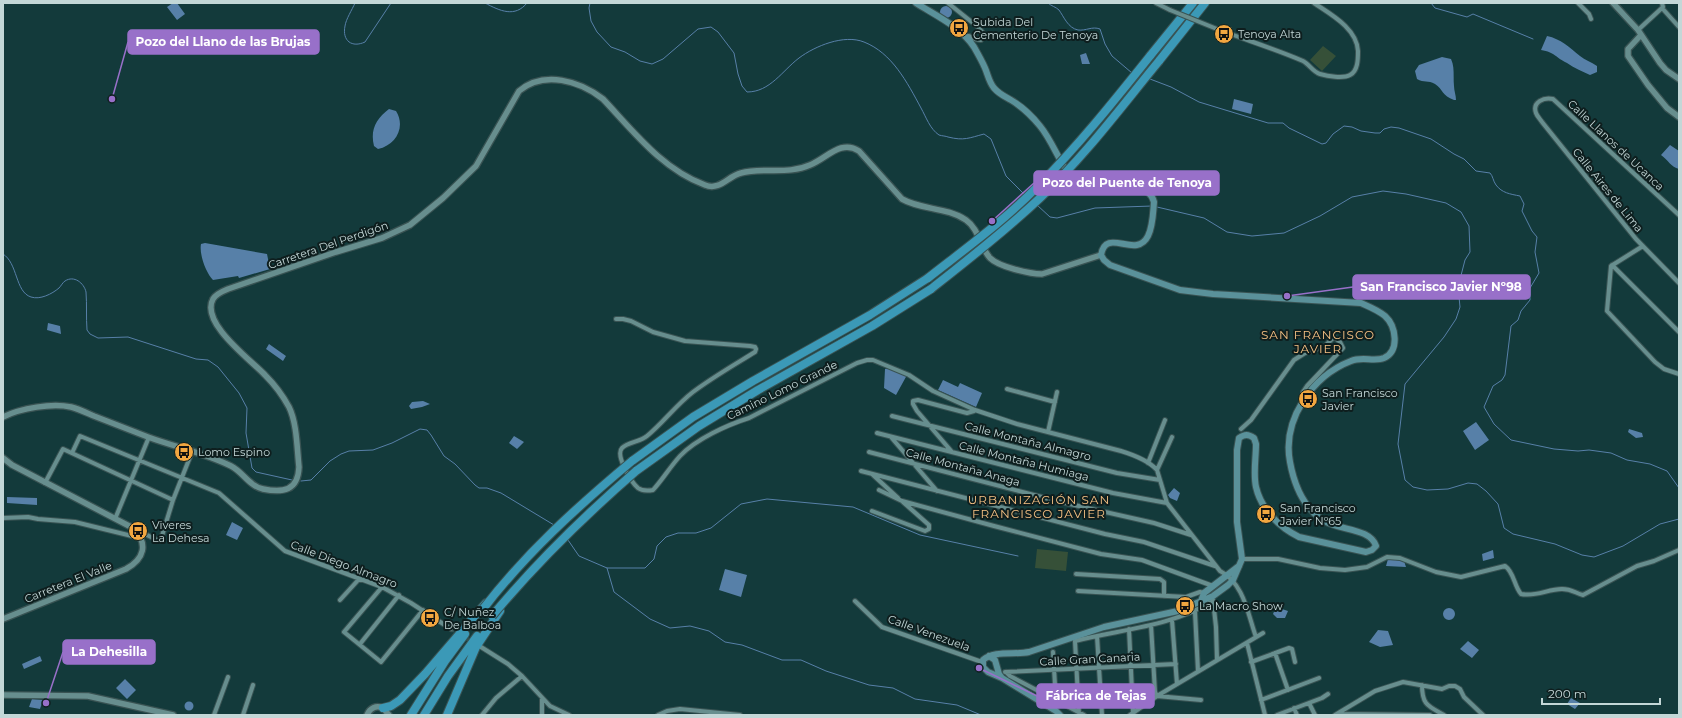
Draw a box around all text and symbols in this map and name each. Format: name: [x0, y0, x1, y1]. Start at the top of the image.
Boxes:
place label: Subida Del Cementerio De Tenoya: [973, 15, 1098, 42]
bus stop icon: Subida Del Cementerio De Tenoya: [948, 17, 970, 39]
bus stop icon: Tenoya Alta: [1213, 23, 1235, 45]
place label: Tenoya Alta: [1238, 27, 1301, 41]
callout: Pozo del Llano de las Brujas: [128, 30, 319, 54]
text: Pozo del Llano de las Brujas: [136, 34, 311, 49]
street label: Calle Llanos de Ucanca: [1565, 97, 1667, 193]
street label: Calle Aires de Lima: [1570, 145, 1646, 235]
callout: Pozo del Puente de Tenoya: [1034, 171, 1219, 195]
text: Pozo del Puente de Tenoya: [1042, 175, 1212, 190]
street label: Carretera Del Perdigón: [266, 218, 390, 272]
callout: San Francisco Javier Nº98: [1353, 275, 1530, 299]
text: San Francisco Javier Nº98: [1360, 279, 1522, 294]
district label: SAN FRANCISCO JAVIER: [1261, 327, 1375, 356]
street label: Camino Lomo Grande: [724, 357, 840, 423]
place label: San Francisco Javier: [1321, 386, 1398, 413]
bus stop icon: San Francisco Javier: [1297, 388, 1319, 410]
street label: Calle Montaña Almagro: [963, 419, 1093, 464]
street label: Calle Montaña Humiaga: [958, 438, 1090, 484]
bus stop icon: Lomo Espino: [173, 441, 195, 463]
place label: Lomo Espino: [198, 445, 270, 459]
street label: Calle Montaña Anaga: [904, 445, 1022, 489]
district label: URBANIZACIÓN SAN FRANCISCO JAVIER: [968, 492, 1110, 521]
place label: San Francisco Javier Nº65: [1279, 501, 1356, 528]
bus stop icon: San Francisco Javier Nº65: [1255, 503, 1277, 525]
place label: Viveres La Dehesa: [152, 518, 210, 545]
bus stop icon: Viveres La Dehesa: [127, 520, 149, 542]
street label: Calle Diego Almagro: [289, 537, 400, 591]
street label: Carretera El Valle: [22, 558, 114, 606]
bus stop icon: La Macro Show: [1174, 595, 1196, 617]
place label: La Macro Show: [1199, 599, 1283, 613]
place label: C/ Nuñez De Balboa: [444, 605, 501, 632]
bus stop icon: C/ Nuñez De Balboa: [419, 607, 441, 629]
street label: Calle Venezuela: [886, 612, 972, 654]
callout: La Dehesilla: [63, 640, 155, 664]
text: La Dehesilla: [71, 644, 147, 659]
street label: Calle Gran Canaria: [1039, 649, 1141, 669]
scale bar: [1542, 680, 1660, 706]
callout: Fábrica de Tejas: [1037, 684, 1154, 708]
text: 200 m: [1548, 686, 1587, 701]
text: Fábrica de Tejas: [1046, 688, 1147, 703]

